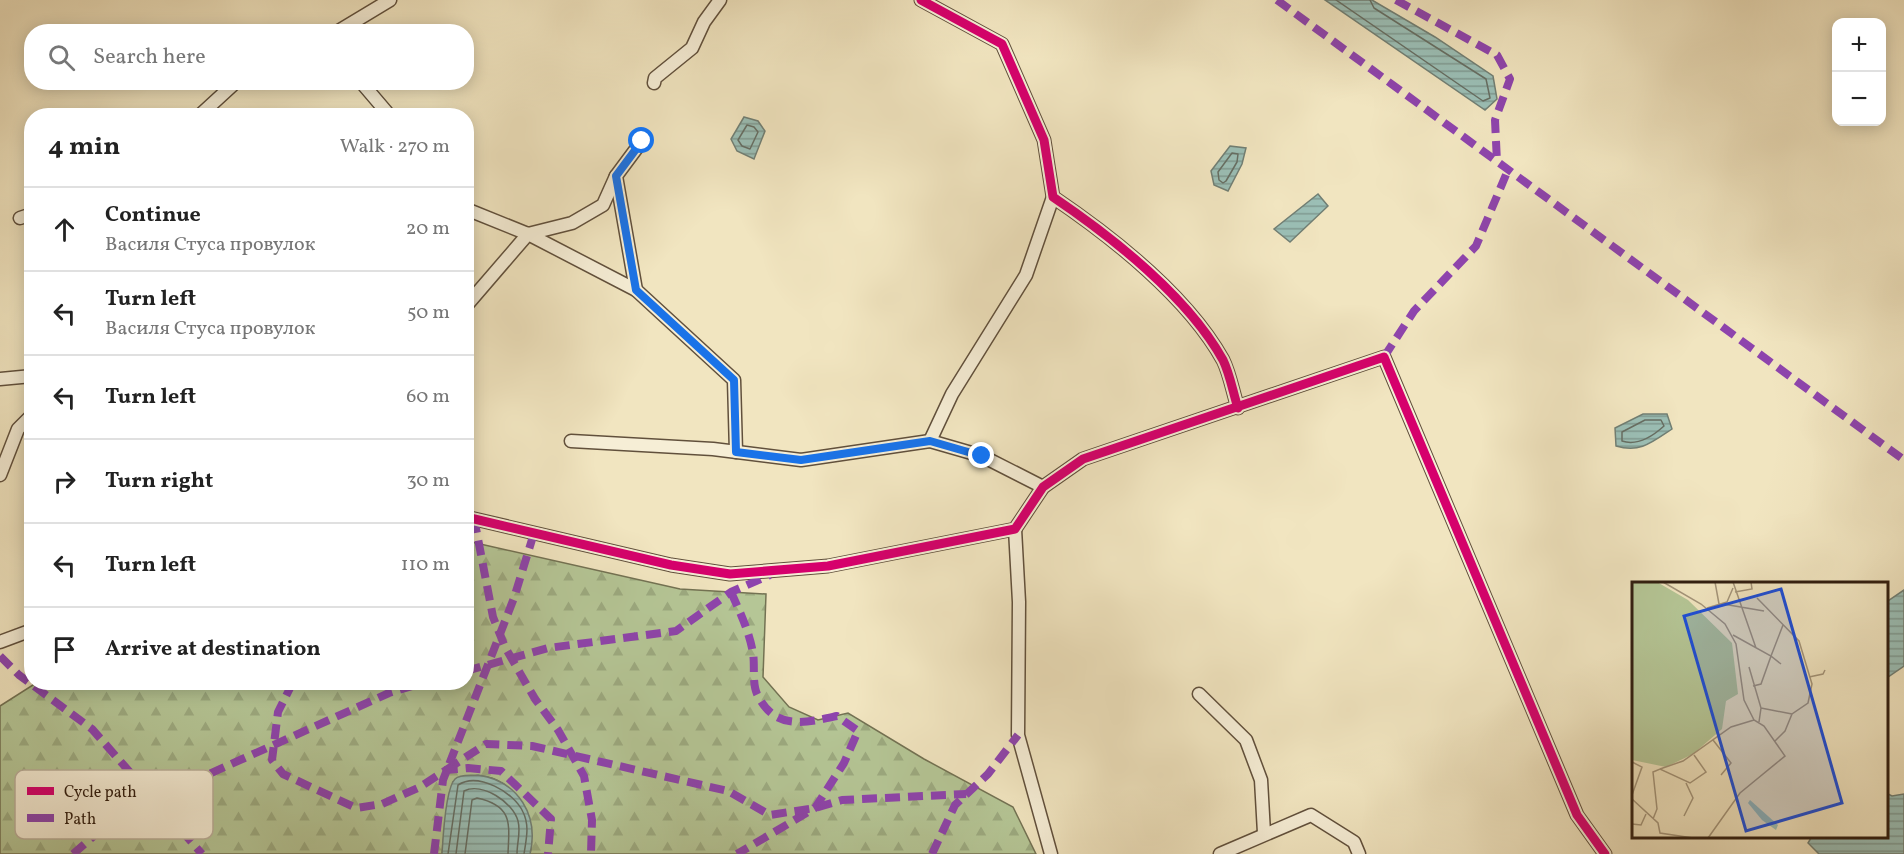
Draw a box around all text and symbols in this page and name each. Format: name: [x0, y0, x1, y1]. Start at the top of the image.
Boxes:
map controls: [1832, 18, 1886, 126]
button: +: [1832, 18, 1886, 72]
search box: [24, 24, 474, 90]
icon: search: [45, 41, 78, 74]
text: Search here: [93, 42, 206, 73]
button: −: [1832, 72, 1886, 126]
route start: [628, 127, 654, 153]
text: 4 min: [48, 129, 120, 165]
text: Walk · 270 m: [340, 133, 450, 161]
text: Continue: [105, 200, 201, 231]
icon: ahead: [48, 213, 81, 246]
text: 20 m: [406, 215, 450, 243]
text: Василя Стуса провулок: [105, 231, 315, 259]
text: Turn left: [105, 284, 196, 315]
icon: left: [48, 297, 81, 330]
text: 50 m: [407, 299, 450, 327]
text: Василя Стуса провулок: [105, 315, 315, 343]
icon: left: [48, 381, 81, 414]
text: Turn left: [105, 382, 196, 413]
text: 60 m: [406, 383, 450, 411]
route end: [968, 442, 994, 468]
icon: right: [48, 465, 81, 498]
text: Turn right: [105, 466, 213, 497]
text: 30 m: [406, 467, 450, 495]
icon: left: [48, 549, 81, 582]
text: Turn left: [105, 550, 196, 581]
text: 110 m: [401, 551, 450, 579]
inset map: [1632, 582, 1889, 839]
icon: arrive: [48, 633, 81, 666]
text: Arrive at destination: [105, 634, 321, 665]
legend: [15, 770, 213, 839]
text: Cycle path: [64, 782, 137, 804]
text: Path: [64, 809, 96, 831]

